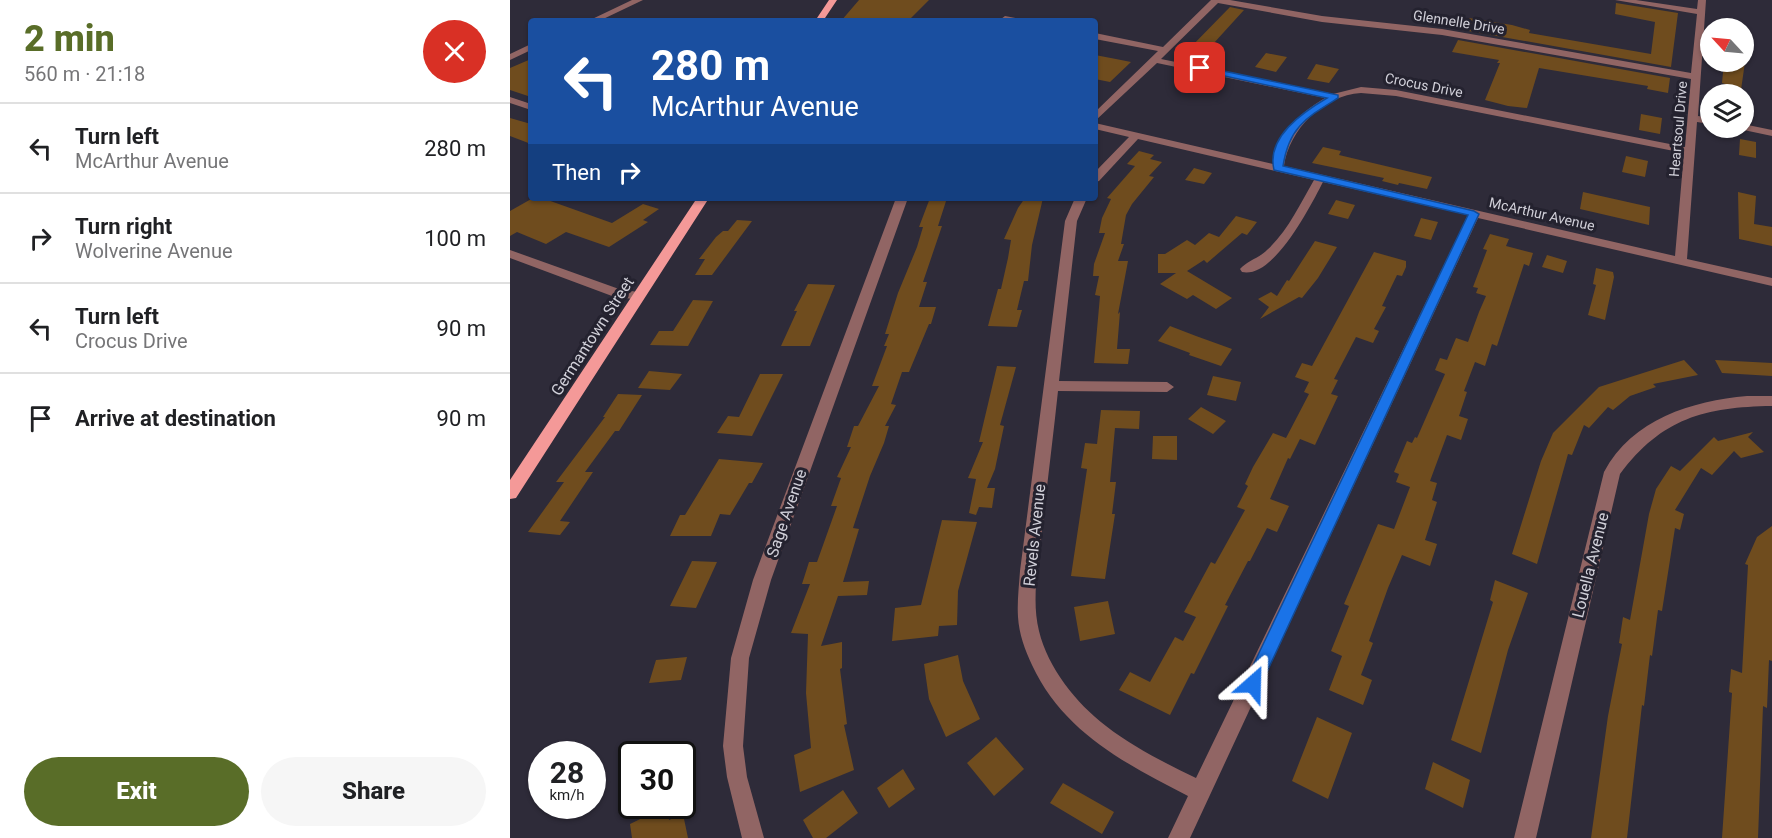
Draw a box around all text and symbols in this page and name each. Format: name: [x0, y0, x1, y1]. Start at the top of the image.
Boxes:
street label: Glennelle Drive: [1412, 7, 1506, 37]
text: 2 min: [24, 18, 115, 60]
north arrow: [1700, 18, 1754, 72]
map controls: [1700, 18, 1754, 138]
button: close: [423, 20, 486, 83]
text: 280 m: [651, 41, 770, 90]
icon: left: [552, 42, 630, 120]
pin: [1174, 42, 1225, 93]
icon: arrive: [1183, 51, 1216, 84]
text: 560 m · 21:18: [24, 62, 145, 86]
street label: Crocus Drive: [1384, 70, 1464, 100]
street label: Heartsoul Drive: [1666, 81, 1690, 177]
button: layers: [1700, 84, 1754, 138]
text: McArthur Avenue: [651, 91, 859, 123]
text: Turn left: [75, 124, 159, 149]
icon: left: [24, 132, 57, 165]
text: 280 m: [424, 136, 486, 161]
text: McArthur Avenue: [75, 149, 229, 173]
icon: right: [613, 156, 646, 189]
text: Then: [552, 160, 601, 185]
street label: McArthur Avenue: [1488, 194, 1596, 234]
text: Turn right: [75, 214, 172, 239]
icon: right: [24, 222, 57, 255]
text: 100 m: [424, 226, 486, 251]
text: Wolverine Avenue: [75, 239, 233, 263]
street label: Germantown Street: [547, 273, 638, 399]
text: Turn left: [75, 304, 159, 329]
icon: left: [24, 312, 57, 345]
text: 90 m: [437, 316, 486, 341]
text: Crocus Drive: [75, 329, 188, 353]
icon: arrive: [24, 402, 57, 435]
text: Arrive at destination: [75, 406, 276, 431]
text: 90 m: [437, 406, 486, 431]
street label: Sage Avenue: [763, 467, 810, 560]
street label: Revels Avenue: [1020, 483, 1049, 587]
street label: Louella Avenue: [1568, 511, 1613, 620]
position arrow: [1221, 652, 1285, 716]
speed limit sign: 30: [618, 741, 696, 819]
text: 28: [550, 755, 584, 790]
button: Exit: [24, 757, 249, 826]
button: Share: [261, 757, 486, 826]
text: km/h: [549, 786, 585, 804]

